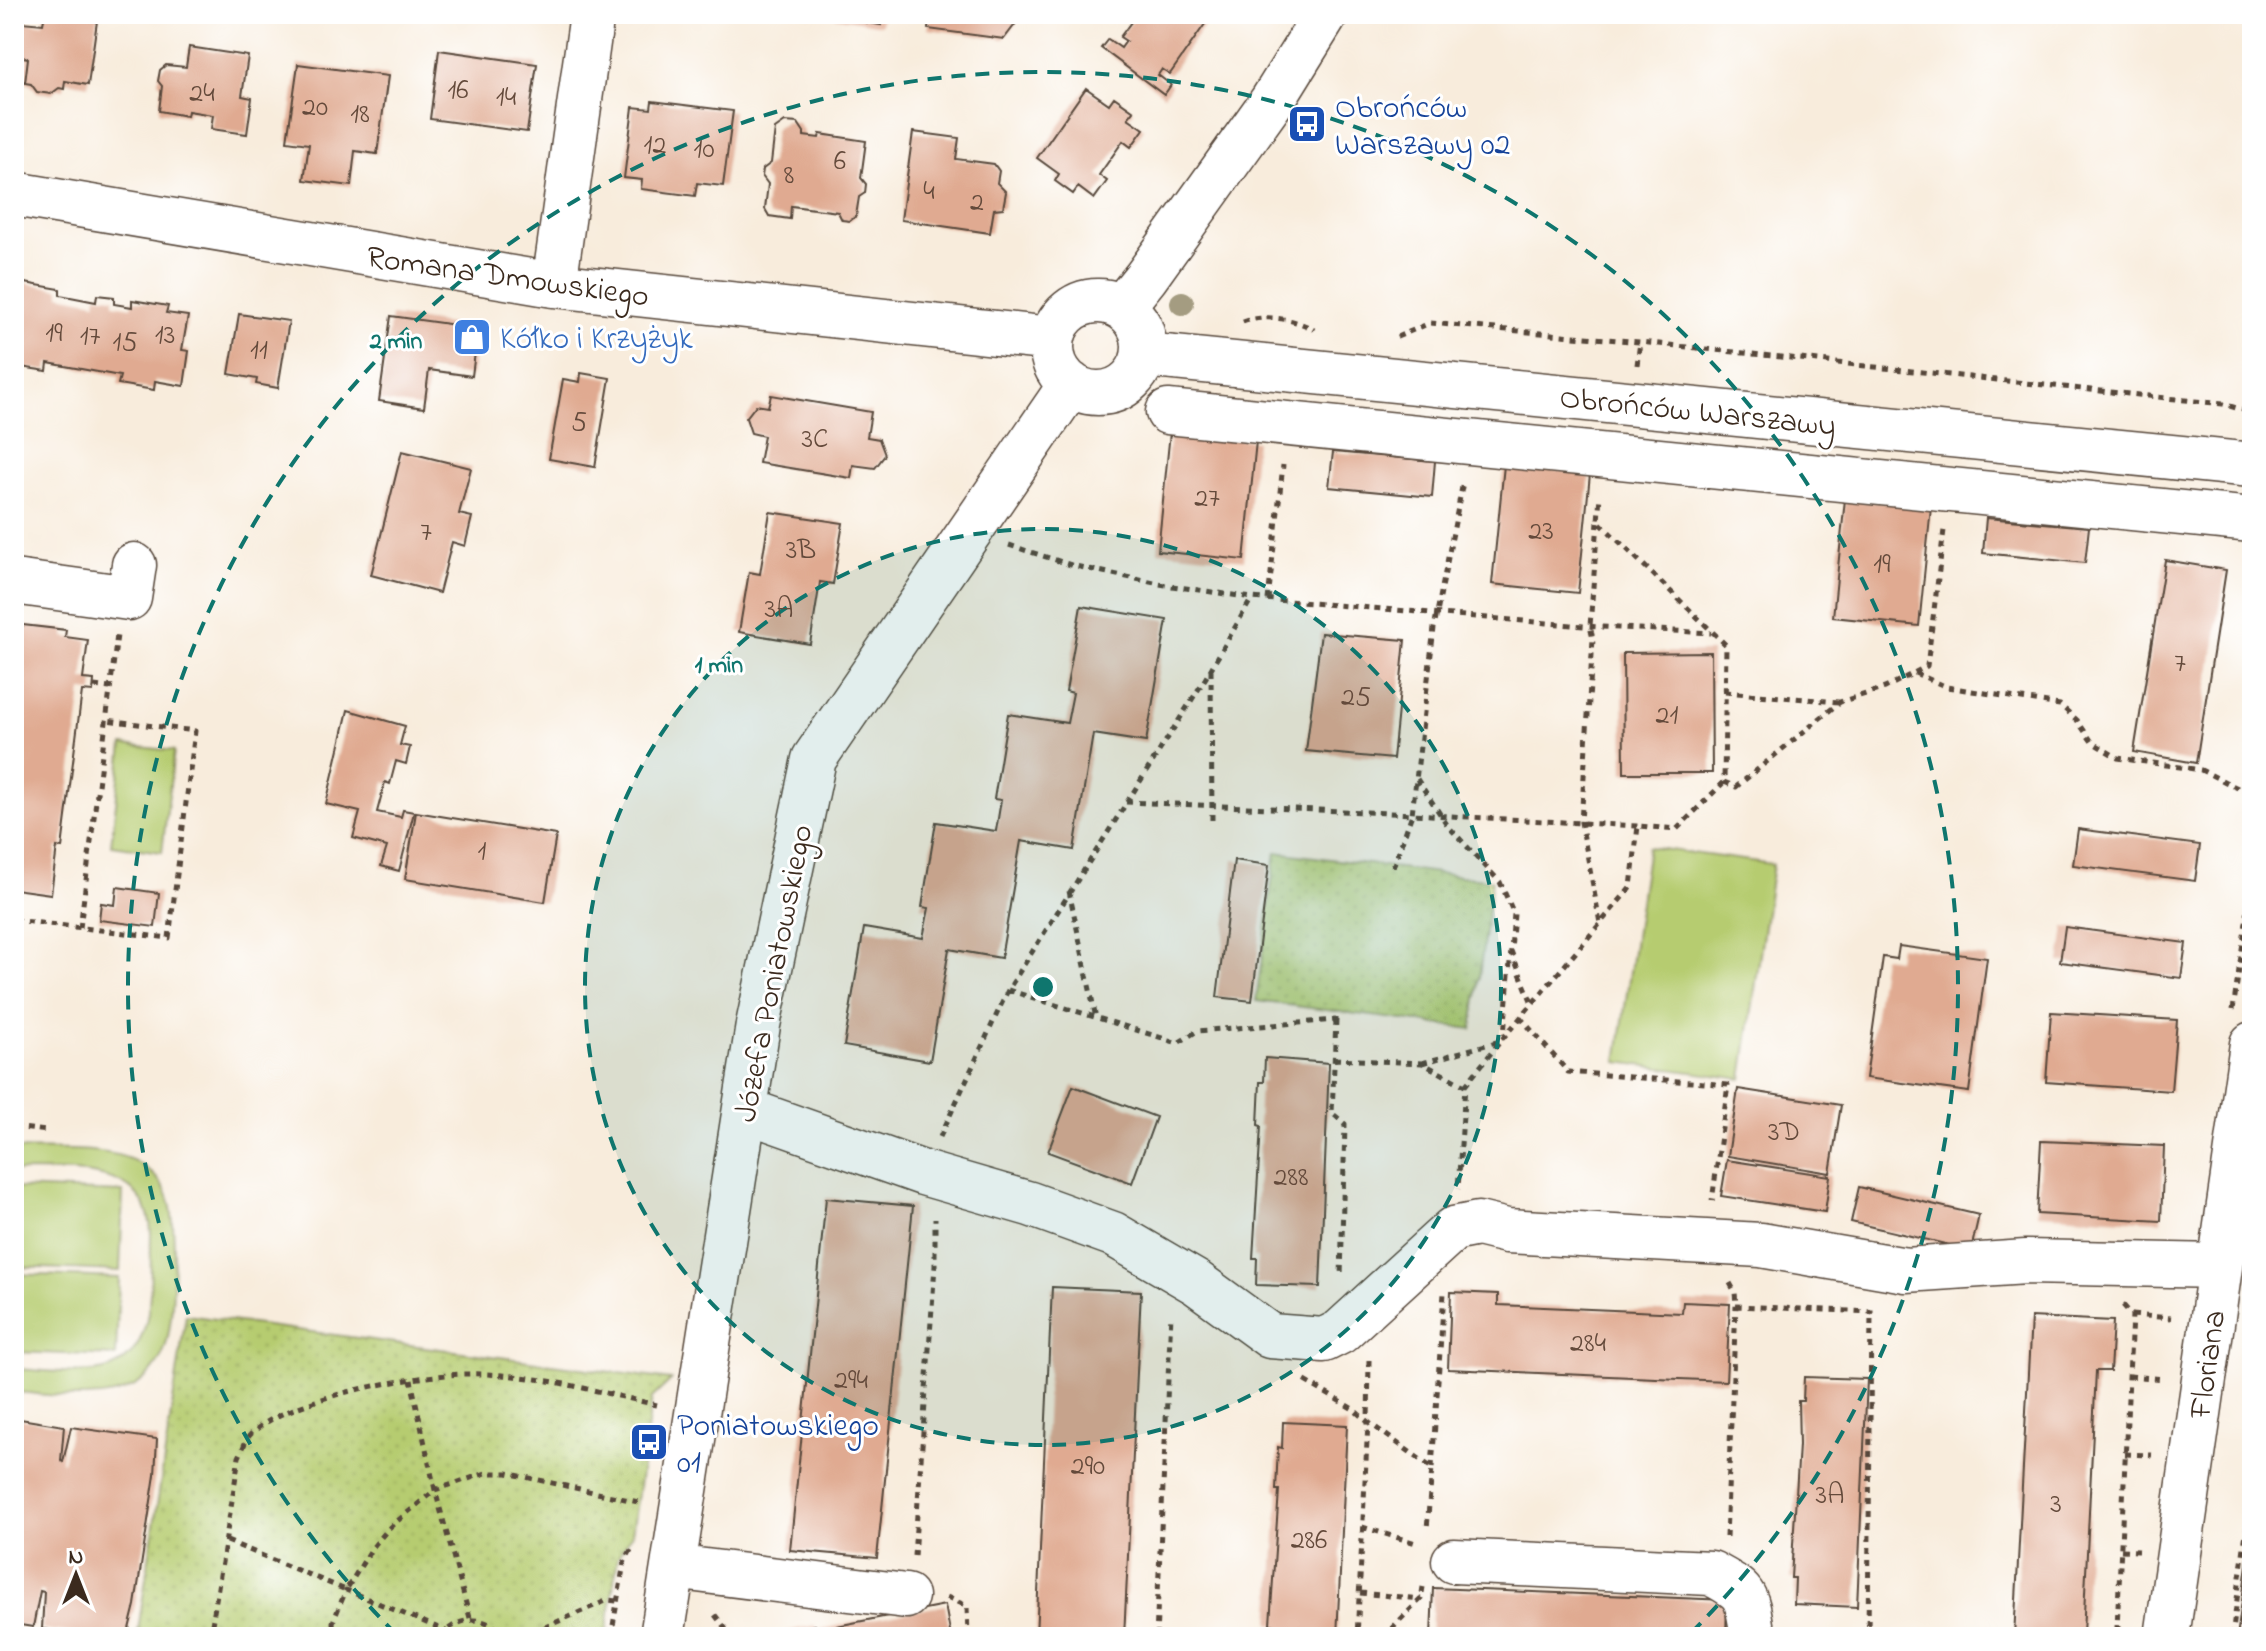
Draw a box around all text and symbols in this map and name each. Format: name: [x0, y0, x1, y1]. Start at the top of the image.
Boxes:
house number: 16: [447, 71, 469, 112]
house number: 24: [189, 74, 215, 115]
house number: 14: [496, 78, 517, 119]
place label: Obrońców Warszawy 02: [1335, 86, 1511, 170]
house number: 20: [302, 88, 328, 129]
house number: 18: [350, 95, 370, 136]
bus stop icon: Obrońców Warszawy 02: [1286, 103, 1328, 145]
house number: 12: [644, 126, 666, 167]
house number: 10: [693, 130, 715, 171]
house number: 6: [834, 142, 846, 183]
house number: 8: [784, 156, 794, 197]
house number: 4: [923, 172, 935, 213]
house number: 2: [970, 183, 984, 224]
street label: Romana Dmowskiego: [363, 235, 652, 322]
house number: 19: [45, 314, 63, 355]
house number: 13: [155, 316, 175, 357]
shop icon: Kółko i Krzyżyk: [451, 316, 493, 358]
house number: 17: [80, 317, 101, 358]
place label: Kółko i Krzyżyk: [500, 317, 694, 364]
house number: 15: [113, 323, 137, 364]
text: 2 min: [369, 325, 423, 360]
house number: 11: [250, 331, 268, 372]
street label: Obrońców Warszawy: [1557, 376, 1838, 451]
house number: 5: [571, 403, 587, 444]
house number: 3C: [802, 420, 828, 461]
house number: 27: [1194, 479, 1220, 520]
house number: 23: [1528, 512, 1554, 553]
house number: 7: [420, 513, 432, 554]
house number: 3B: [786, 531, 816, 572]
house number: 19: [1873, 545, 1891, 586]
house number: 3A: [765, 590, 793, 631]
house number: 7: [2174, 644, 2186, 685]
text: 1 min: [695, 649, 743, 684]
house number: 25: [1341, 678, 1371, 719]
house number: 21: [1656, 696, 1679, 737]
street label: Józefa Poniatowskiego: [724, 821, 827, 1126]
house number: 1: [478, 832, 487, 873]
centre of rings: [1029, 973, 1057, 1001]
house number: 3D: [1768, 1113, 1800, 1154]
house number: 288: [1274, 1158, 1308, 1199]
street label: Floriana: [2178, 1307, 2240, 1423]
house number: 284: [1570, 1324, 1606, 1365]
house number: 294: [834, 1361, 868, 1402]
place label: Poniatowskiego 01: [677, 1404, 879, 1488]
bus stop icon: Poniatowskiego 01: [628, 1421, 670, 1463]
house number: 290: [1071, 1447, 1105, 1488]
house number: 3A: [1816, 1476, 1844, 1517]
house number: 3: [2050, 1485, 2062, 1526]
house number: 286: [1291, 1521, 1327, 1562]
north arrow: [36, 1535, 116, 1615]
text: N: [69, 1542, 83, 1574]

